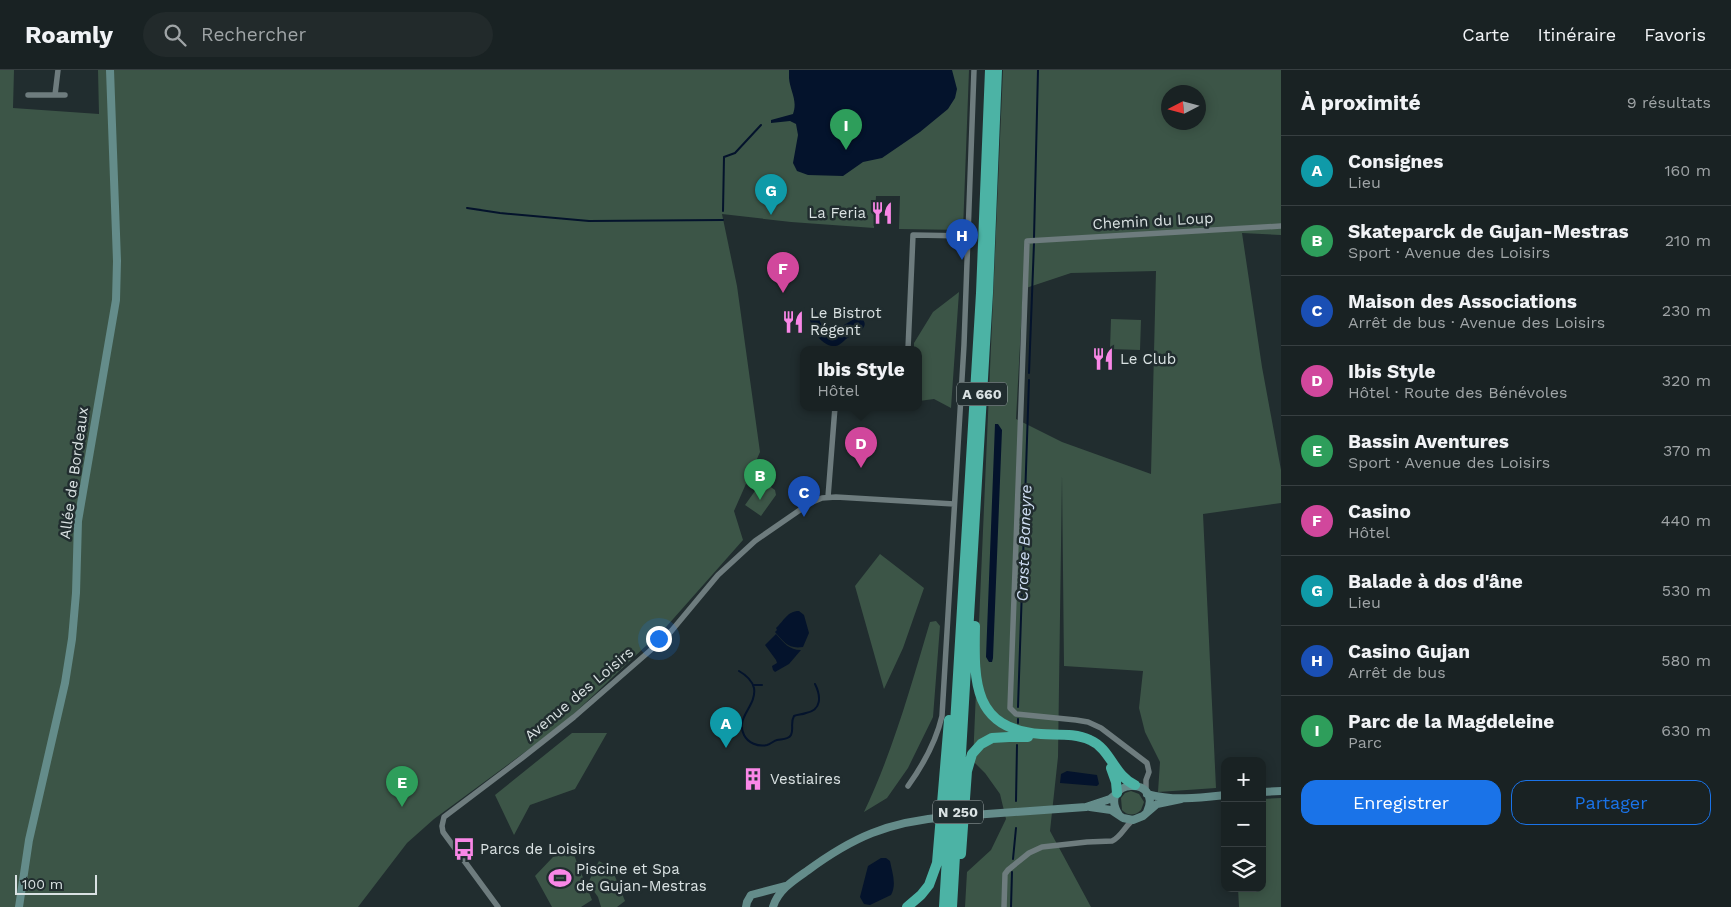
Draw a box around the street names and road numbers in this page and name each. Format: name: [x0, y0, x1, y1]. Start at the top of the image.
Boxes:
street label: Chemin du Loup: [1092, 209, 1214, 233]
road number: A 660: [957, 382, 1007, 406]
street label: Allée de Bordeaux: [56, 406, 92, 540]
street label: Avenue des Loisirs: [521, 643, 637, 745]
road number: N 250: [933, 800, 983, 824]

